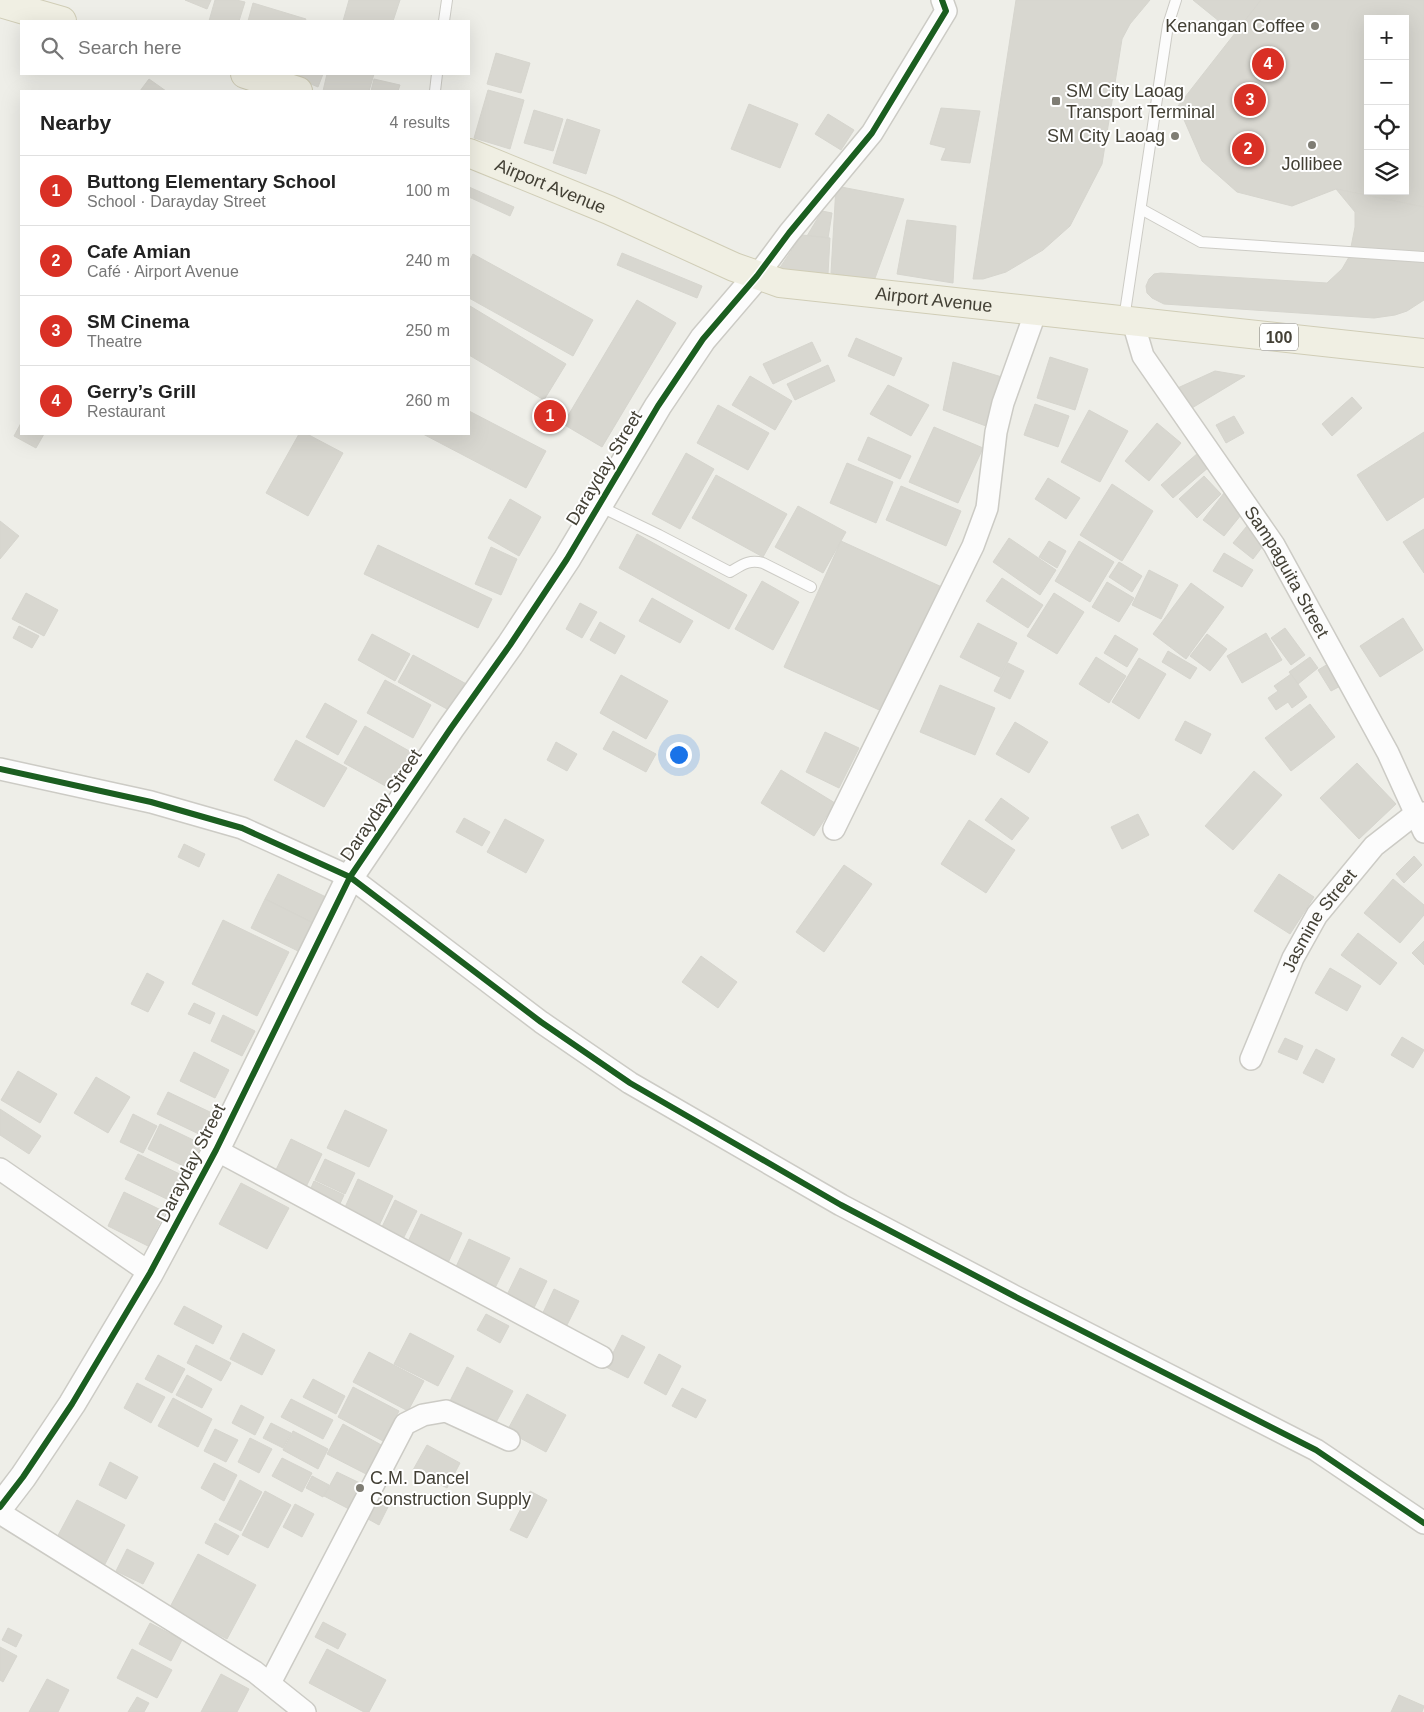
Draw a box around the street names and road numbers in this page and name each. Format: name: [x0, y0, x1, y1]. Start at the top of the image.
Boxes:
street label: Airport Avenue: [492, 155, 609, 218]
street label: Airport Avenue: [874, 283, 993, 316]
road number: 100: [1260, 324, 1298, 351]
street label: Darayday Street: [562, 407, 646, 529]
street label: Sampaguita Street: [1240, 502, 1333, 641]
street label: Darayday Street: [336, 745, 426, 865]
street label: Jasmine Street: [1278, 865, 1361, 975]
street label: Darayday Street: [153, 1101, 229, 1225]

